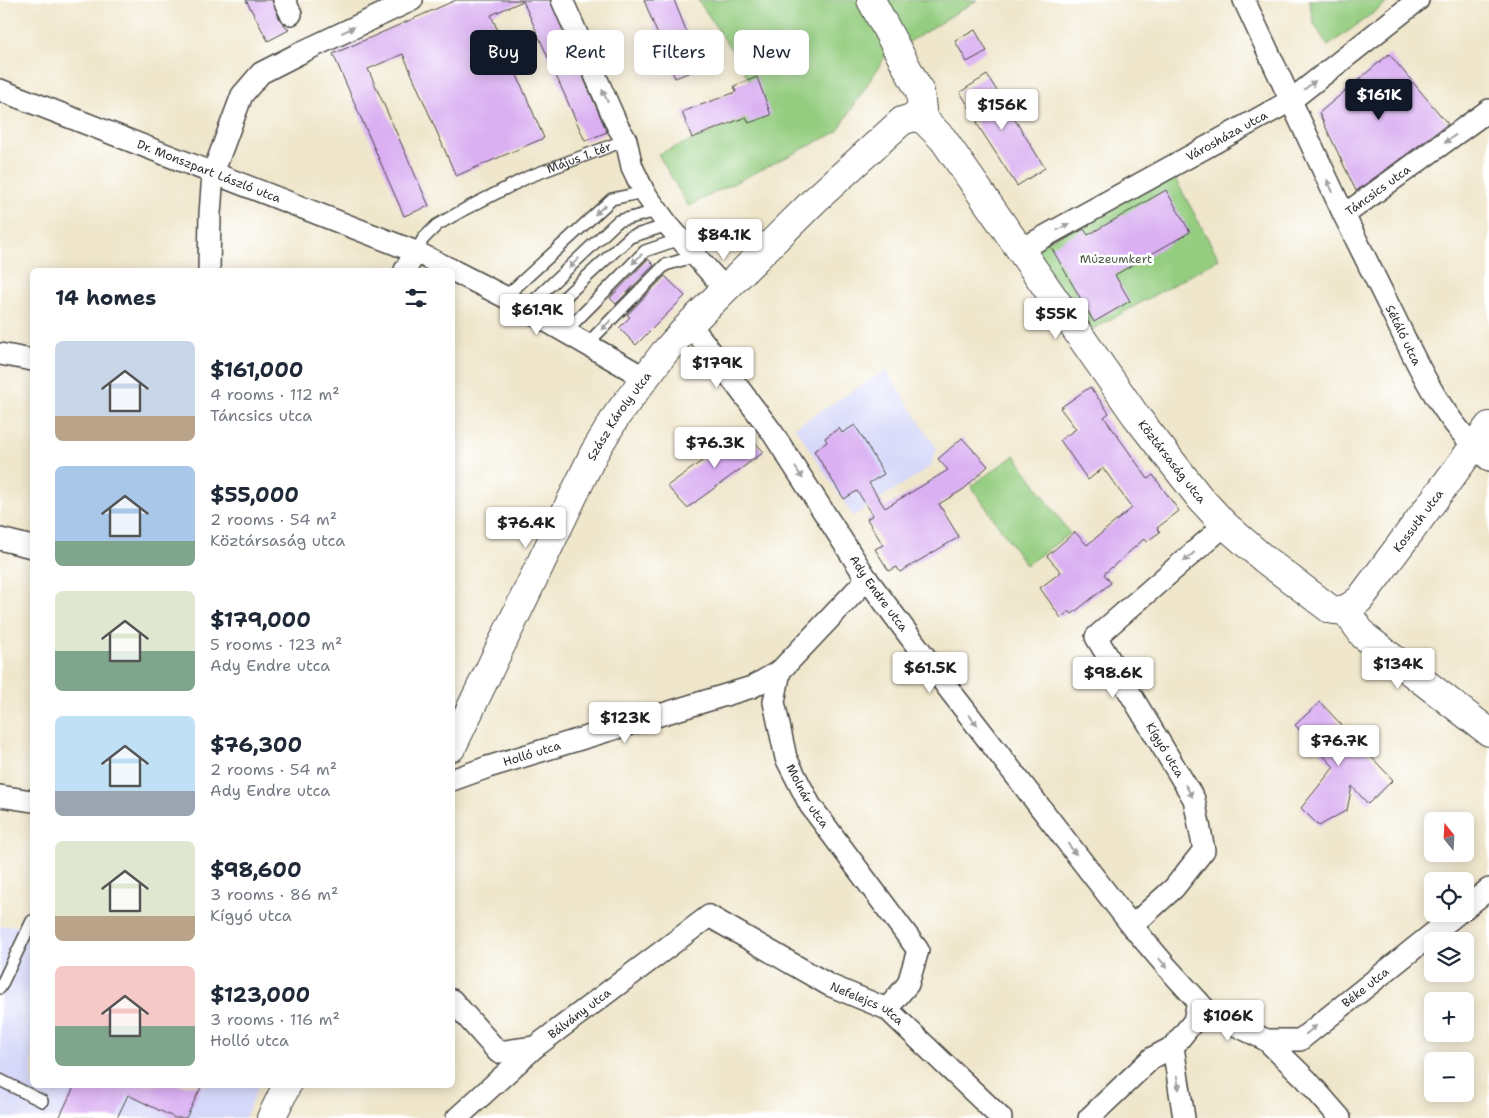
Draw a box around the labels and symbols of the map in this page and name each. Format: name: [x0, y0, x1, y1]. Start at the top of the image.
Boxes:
one-way arrow: [341, 26, 355, 34]
pin: $161K: [1344, 78, 1414, 121]
one-way arrow: [1303, 80, 1317, 90]
pin: $156K: [967, 88, 1037, 131]
one-way arrow: [600, 89, 608, 103]
street label: Városháza utca: [1183, 107, 1271, 165]
one-way arrow: [1443, 134, 1456, 144]
street label: Dr. Monszpart László utca: [135, 136, 283, 207]
street label: Május 1. tér: [545, 138, 614, 177]
street label: Táncsics utca: [1342, 161, 1414, 219]
one-way arrow: [1326, 179, 1334, 193]
one-way arrow: [595, 204, 607, 216]
pin: $84.1K: [683, 218, 765, 261]
one-way arrow: [1056, 222, 1069, 231]
park label: Múzeumkert: [1080, 251, 1152, 267]
one-way arrow: [631, 253, 643, 265]
one-way arrow: [568, 257, 580, 269]
pin: $61.9K: [496, 294, 578, 336]
pin: $55K: [1026, 298, 1086, 340]
street label: Sétáló utca: [1382, 302, 1425, 369]
one-way arrow: [601, 318, 613, 330]
pin: $179K: [682, 346, 752, 389]
street label: Szász Károly utca: [583, 368, 655, 463]
street label: Köztársaság utca: [1134, 417, 1210, 507]
pin: $76.3K: [674, 426, 756, 469]
one-way arrow: [794, 466, 804, 479]
street label: Kossuth utca: [1390, 486, 1447, 555]
pin: $76.4K: [485, 506, 567, 549]
street label: Ady Endre utca: [846, 552, 912, 635]
one-way arrow: [1182, 552, 1195, 563]
pin: $134K: [1363, 648, 1433, 690]
pin: $61.5K: [889, 652, 971, 694]
pin: $98.6K: [1072, 656, 1154, 699]
pin: $123K: [590, 702, 660, 744]
one-way arrow: [967, 713, 978, 726]
street label: Kígyó utca: [1142, 720, 1188, 781]
pin: $76.7K: [1298, 724, 1380, 767]
street label: Holló utca: [501, 737, 563, 770]
street label: Molnár utca: [782, 761, 833, 832]
one-way arrow: [1185, 784, 1194, 797]
north arrow: [1424, 812, 1474, 862]
one-way arrow: [1067, 842, 1077, 856]
one-way arrow: [1157, 957, 1168, 969]
street label: Béke utca: [1339, 963, 1393, 1011]
street label: Nefelejcs utca: [828, 978, 907, 1029]
street label: Bálvány utca: [545, 984, 614, 1042]
pin: $106K: [1193, 1000, 1263, 1042]
one-way arrow: [1304, 1025, 1317, 1036]
one-way arrow: [1175, 1075, 1183, 1091]

